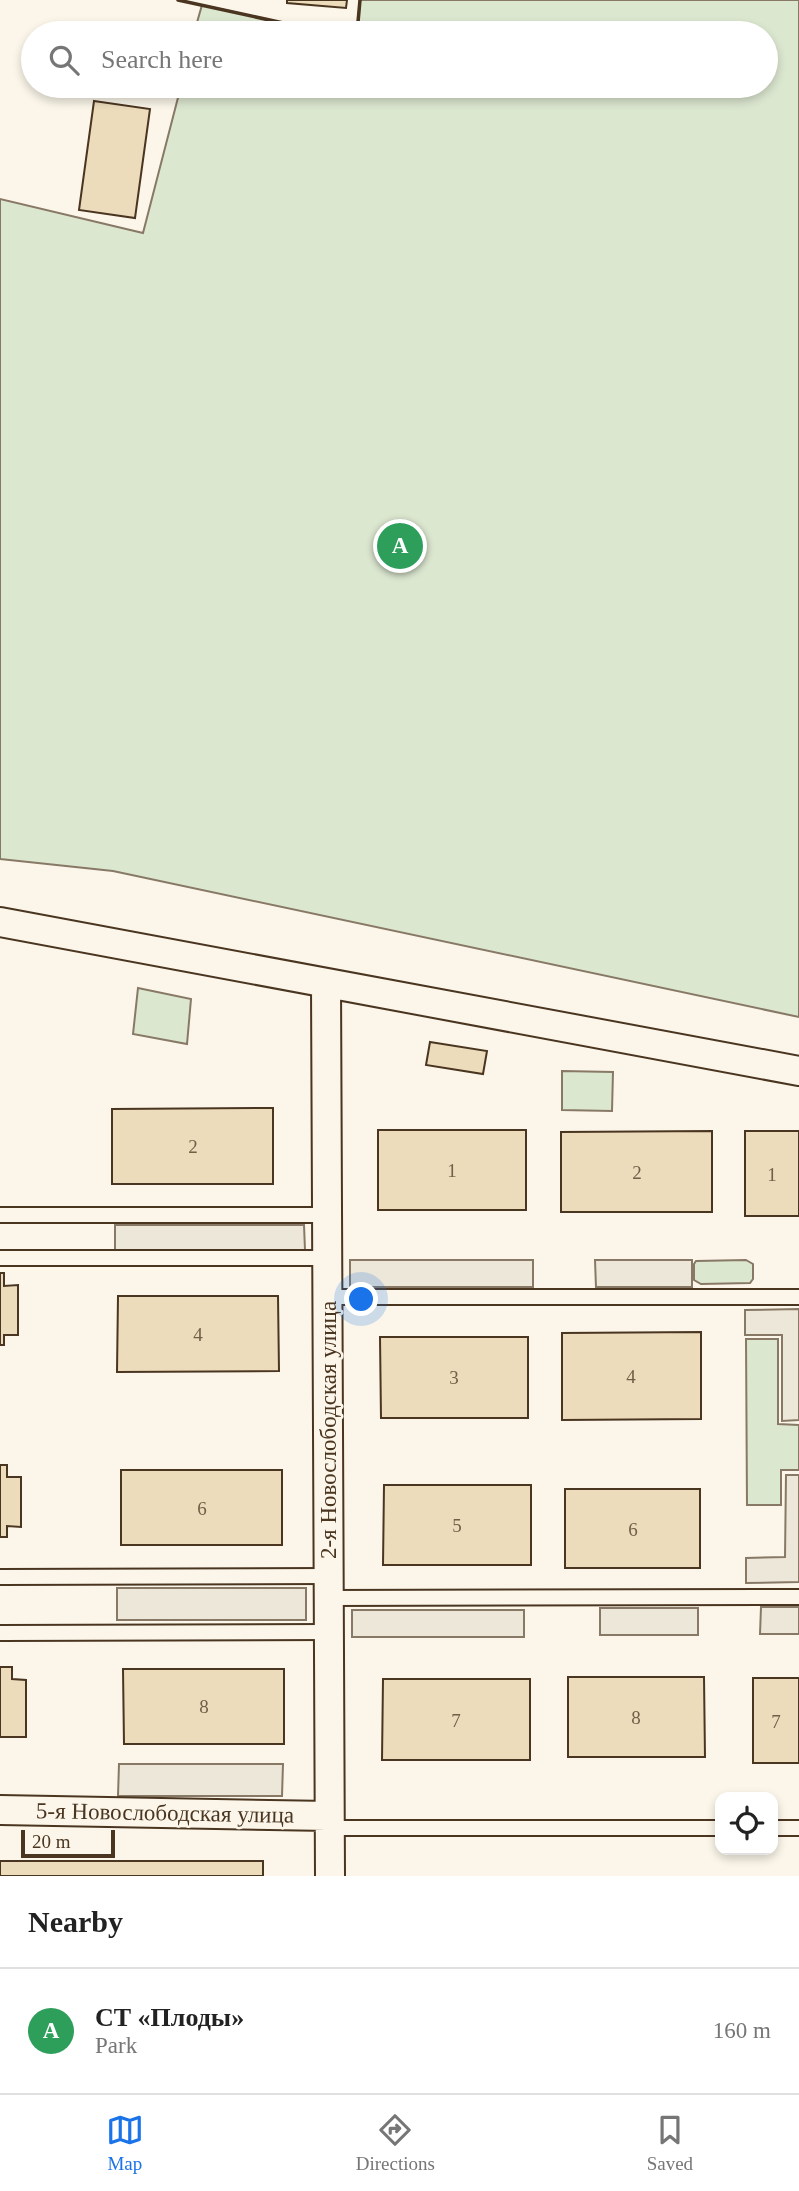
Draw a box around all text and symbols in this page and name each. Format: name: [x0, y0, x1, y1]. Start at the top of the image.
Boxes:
search box: [21, 21, 778, 98]
icon: search: [45, 41, 83, 79]
text: Search here: [101, 45, 223, 74]
pin: A: [377, 520, 423, 572]
house number: 2: [188, 1136, 198, 1157]
house number: 1: [447, 1160, 457, 1181]
house number: 2: [632, 1162, 642, 1183]
house number: 1: [767, 1164, 777, 1185]
your location: [344, 1282, 378, 1316]
street label: 2-я Новослободская улица: [316, 1301, 341, 1559]
house number: 4: [193, 1324, 203, 1345]
house number: 4: [626, 1366, 636, 1387]
house number: 3: [449, 1367, 459, 1388]
house number: 6: [197, 1498, 207, 1519]
house number: 5: [452, 1515, 462, 1536]
house number: 6: [628, 1519, 638, 1540]
house number: 8: [199, 1696, 209, 1717]
house number: 8: [631, 1707, 641, 1728]
house number: 7: [451, 1710, 461, 1731]
house number: 7: [771, 1711, 781, 1732]
map controls: [715, 1792, 778, 1855]
button: locate: [715, 1792, 778, 1855]
street label: 5-я Новослободская улица: [36, 1798, 294, 1828]
scale bar: [21, 1827, 116, 1859]
text: 20 m: [32, 1831, 71, 1852]
text: Nearby: [28, 1905, 123, 1938]
text: СТ «Плоды»: [95, 2003, 244, 2032]
text: A: [43, 2018, 59, 2043]
text: 160 m: [713, 2018, 771, 2043]
text: Park: [95, 2033, 137, 2058]
tab: Map: [106, 2111, 144, 2175]
tab: Directions: [356, 2111, 435, 2175]
tab: Saved: [647, 2111, 693, 2175]

